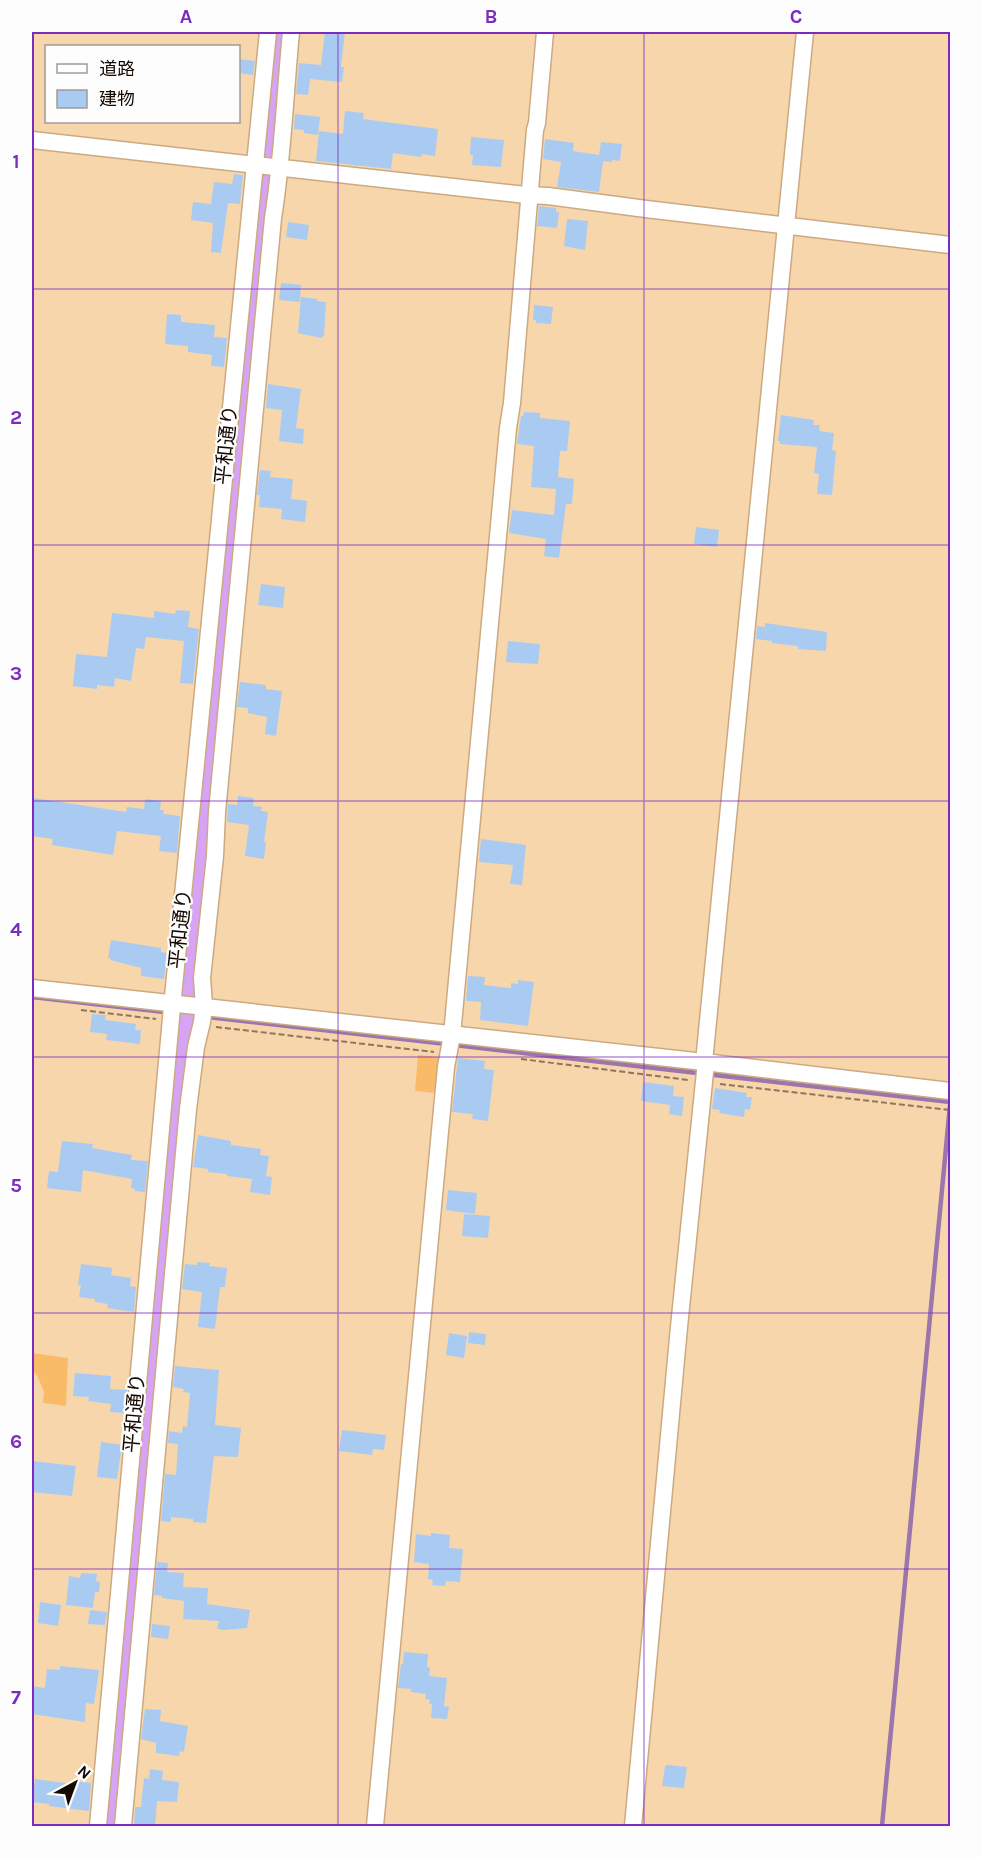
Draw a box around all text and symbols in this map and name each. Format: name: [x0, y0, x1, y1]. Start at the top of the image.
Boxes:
text: A: [180, 5, 193, 28]
text: B: [485, 5, 497, 28]
text: C: [790, 5, 802, 28]
legend: [45, 45, 240, 123]
text: 道路: [99, 58, 135, 80]
text: 建物: [99, 88, 135, 110]
text: 1: [12, 150, 20, 173]
street label: 平和通り: [211, 404, 242, 486]
text: 2: [10, 406, 22, 429]
text: 3: [10, 662, 22, 685]
street label: 平和通り: [165, 888, 196, 970]
text: 4: [10, 918, 22, 941]
text: 5: [10, 1174, 22, 1197]
street label: 平和通り: [120, 1372, 149, 1454]
text: 6: [10, 1430, 22, 1453]
text: 7: [11, 1686, 21, 1709]
north arrow: [45, 1753, 105, 1813]
text: N: [74, 1761, 95, 1783]

